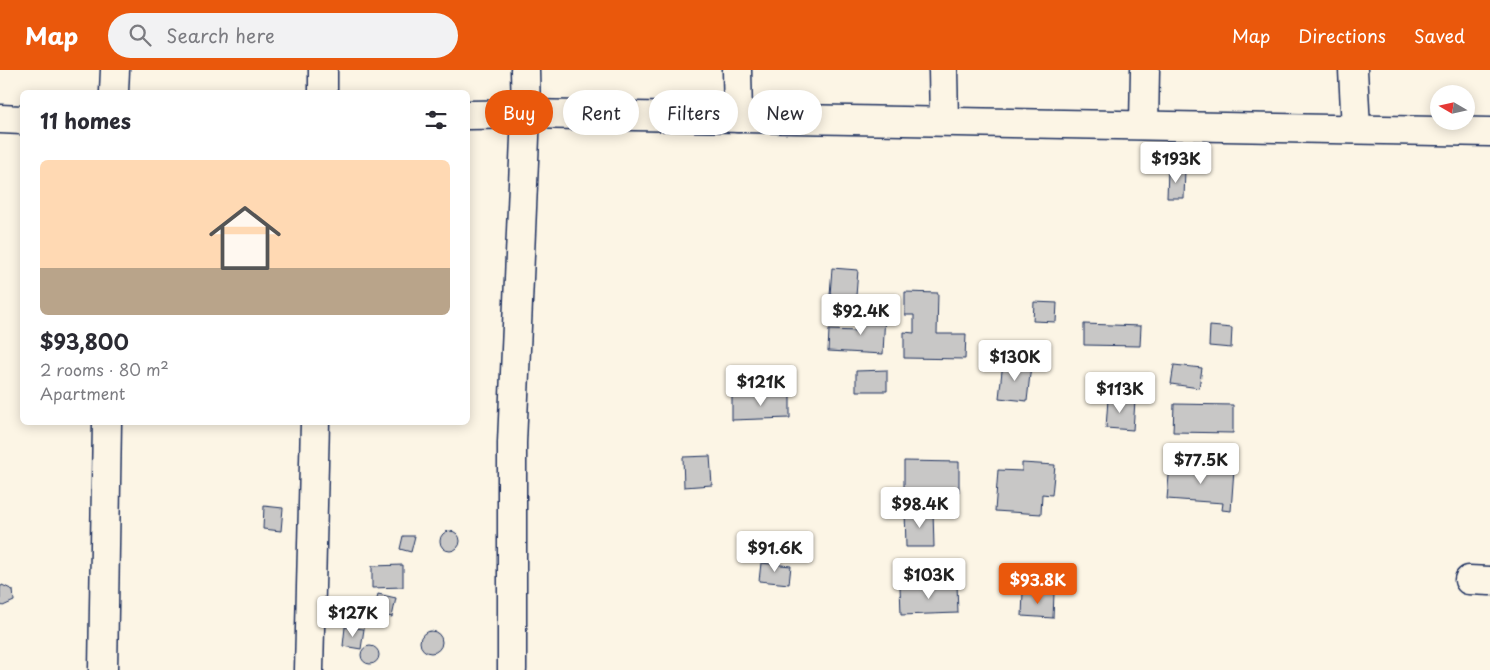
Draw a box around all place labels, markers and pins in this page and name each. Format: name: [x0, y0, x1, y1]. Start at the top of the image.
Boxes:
pin: $193K: [1141, 142, 1211, 184]
pin: $92.4K: [820, 294, 902, 336]
pin: $130K: [980, 340, 1050, 382]
pin: $121K: [726, 364, 796, 407]
pin: $113K: [1085, 372, 1155, 414]
pin: $77.5K: [1160, 442, 1242, 485]
pin: $98.4K: [879, 486, 961, 529]
pin: $91.6K: [734, 530, 816, 573]
pin: $103K: [894, 558, 964, 600]
pin: $93.8K: [997, 562, 1079, 605]
pin: $127K: [318, 596, 388, 638]

